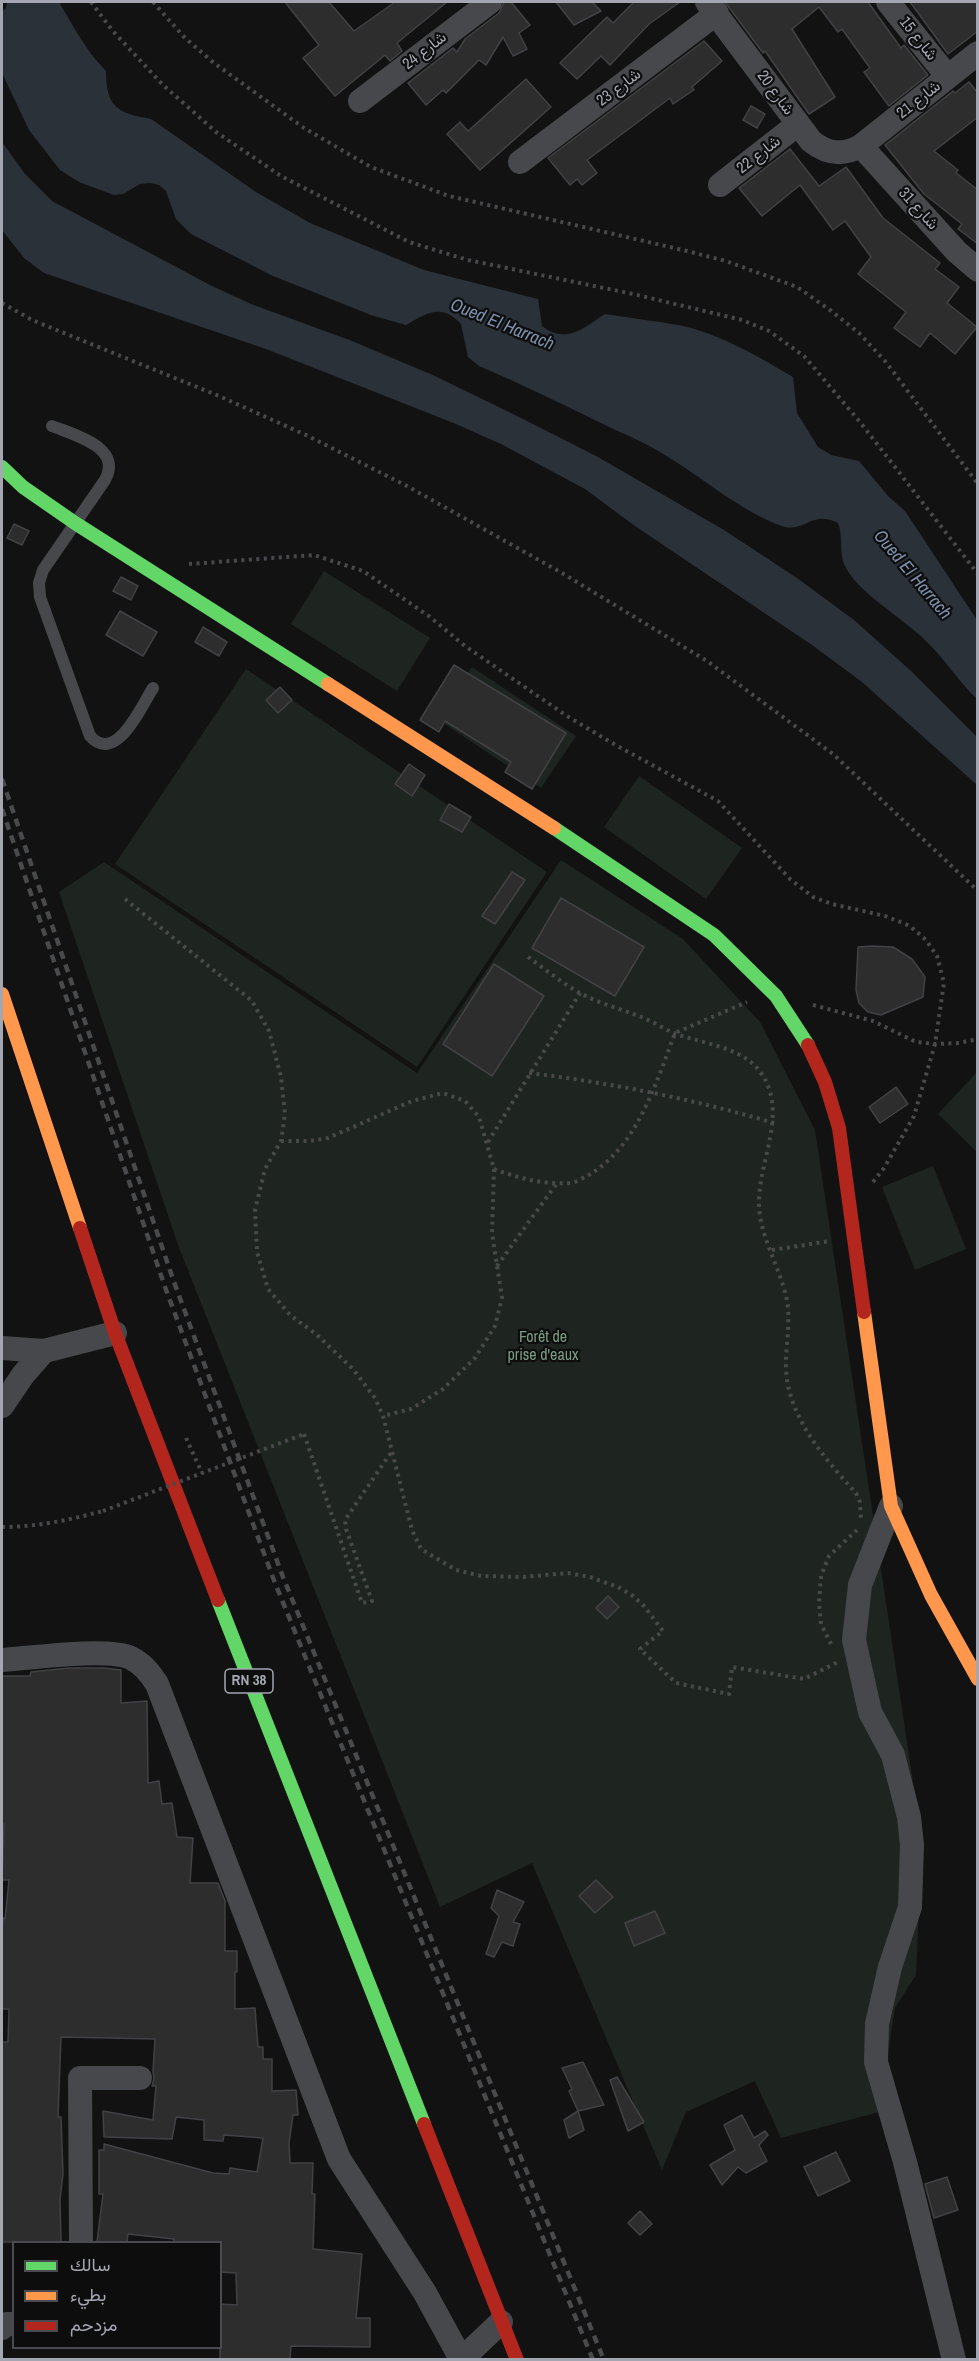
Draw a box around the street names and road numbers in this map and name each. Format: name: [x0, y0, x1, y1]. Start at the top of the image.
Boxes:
street label: شارع 15: [895, 13, 941, 65]
street label: شارع 24: [399, 28, 451, 74]
street label: شارع 23: [593, 65, 645, 111]
street label: شارع 20: [752, 67, 798, 119]
street label: شارع 21: [893, 77, 945, 123]
street label: شارع 22: [733, 132, 785, 178]
street label: شارع 31: [894, 184, 942, 234]
road number: RN 38: [225, 1669, 273, 1693]

